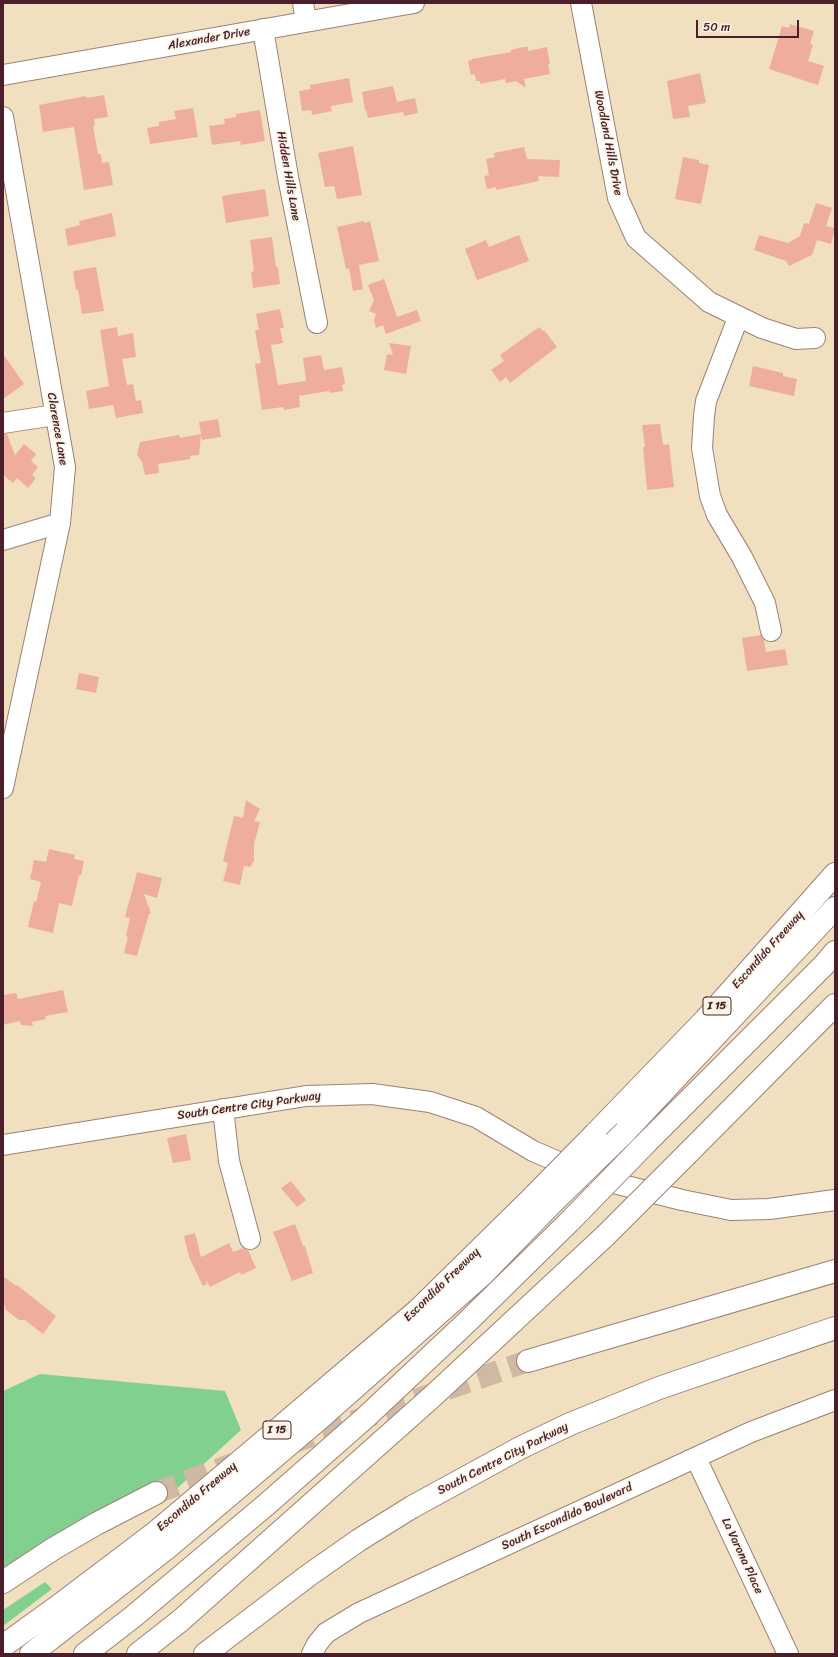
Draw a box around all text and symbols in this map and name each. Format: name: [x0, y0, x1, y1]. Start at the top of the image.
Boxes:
scale bar: [698, 12, 801, 38]
text: 50 m: [703, 16, 730, 38]
street label: Alexander Drive: [167, 25, 251, 53]
street label: Woodland Hills Drive: [591, 89, 625, 197]
street label: Hidden Hills Lane: [273, 130, 303, 222]
street label: Clarence Lane: [44, 391, 70, 467]
street label: Escondido Freeway: [729, 908, 807, 992]
road number: I 15: [703, 997, 731, 1015]
street label: South Centre City Parkway: [176, 1089, 322, 1123]
street label: Escondido Freeway: [401, 1245, 483, 1325]
street label: South Centre City Parkway: [435, 1420, 571, 1498]
road number: I 15: [263, 1421, 291, 1439]
street label: Escondido Freeway: [154, 1459, 240, 1535]
street label: South Escondido Boulevard: [499, 1480, 635, 1554]
street label: La Varona Place: [718, 1516, 766, 1596]

